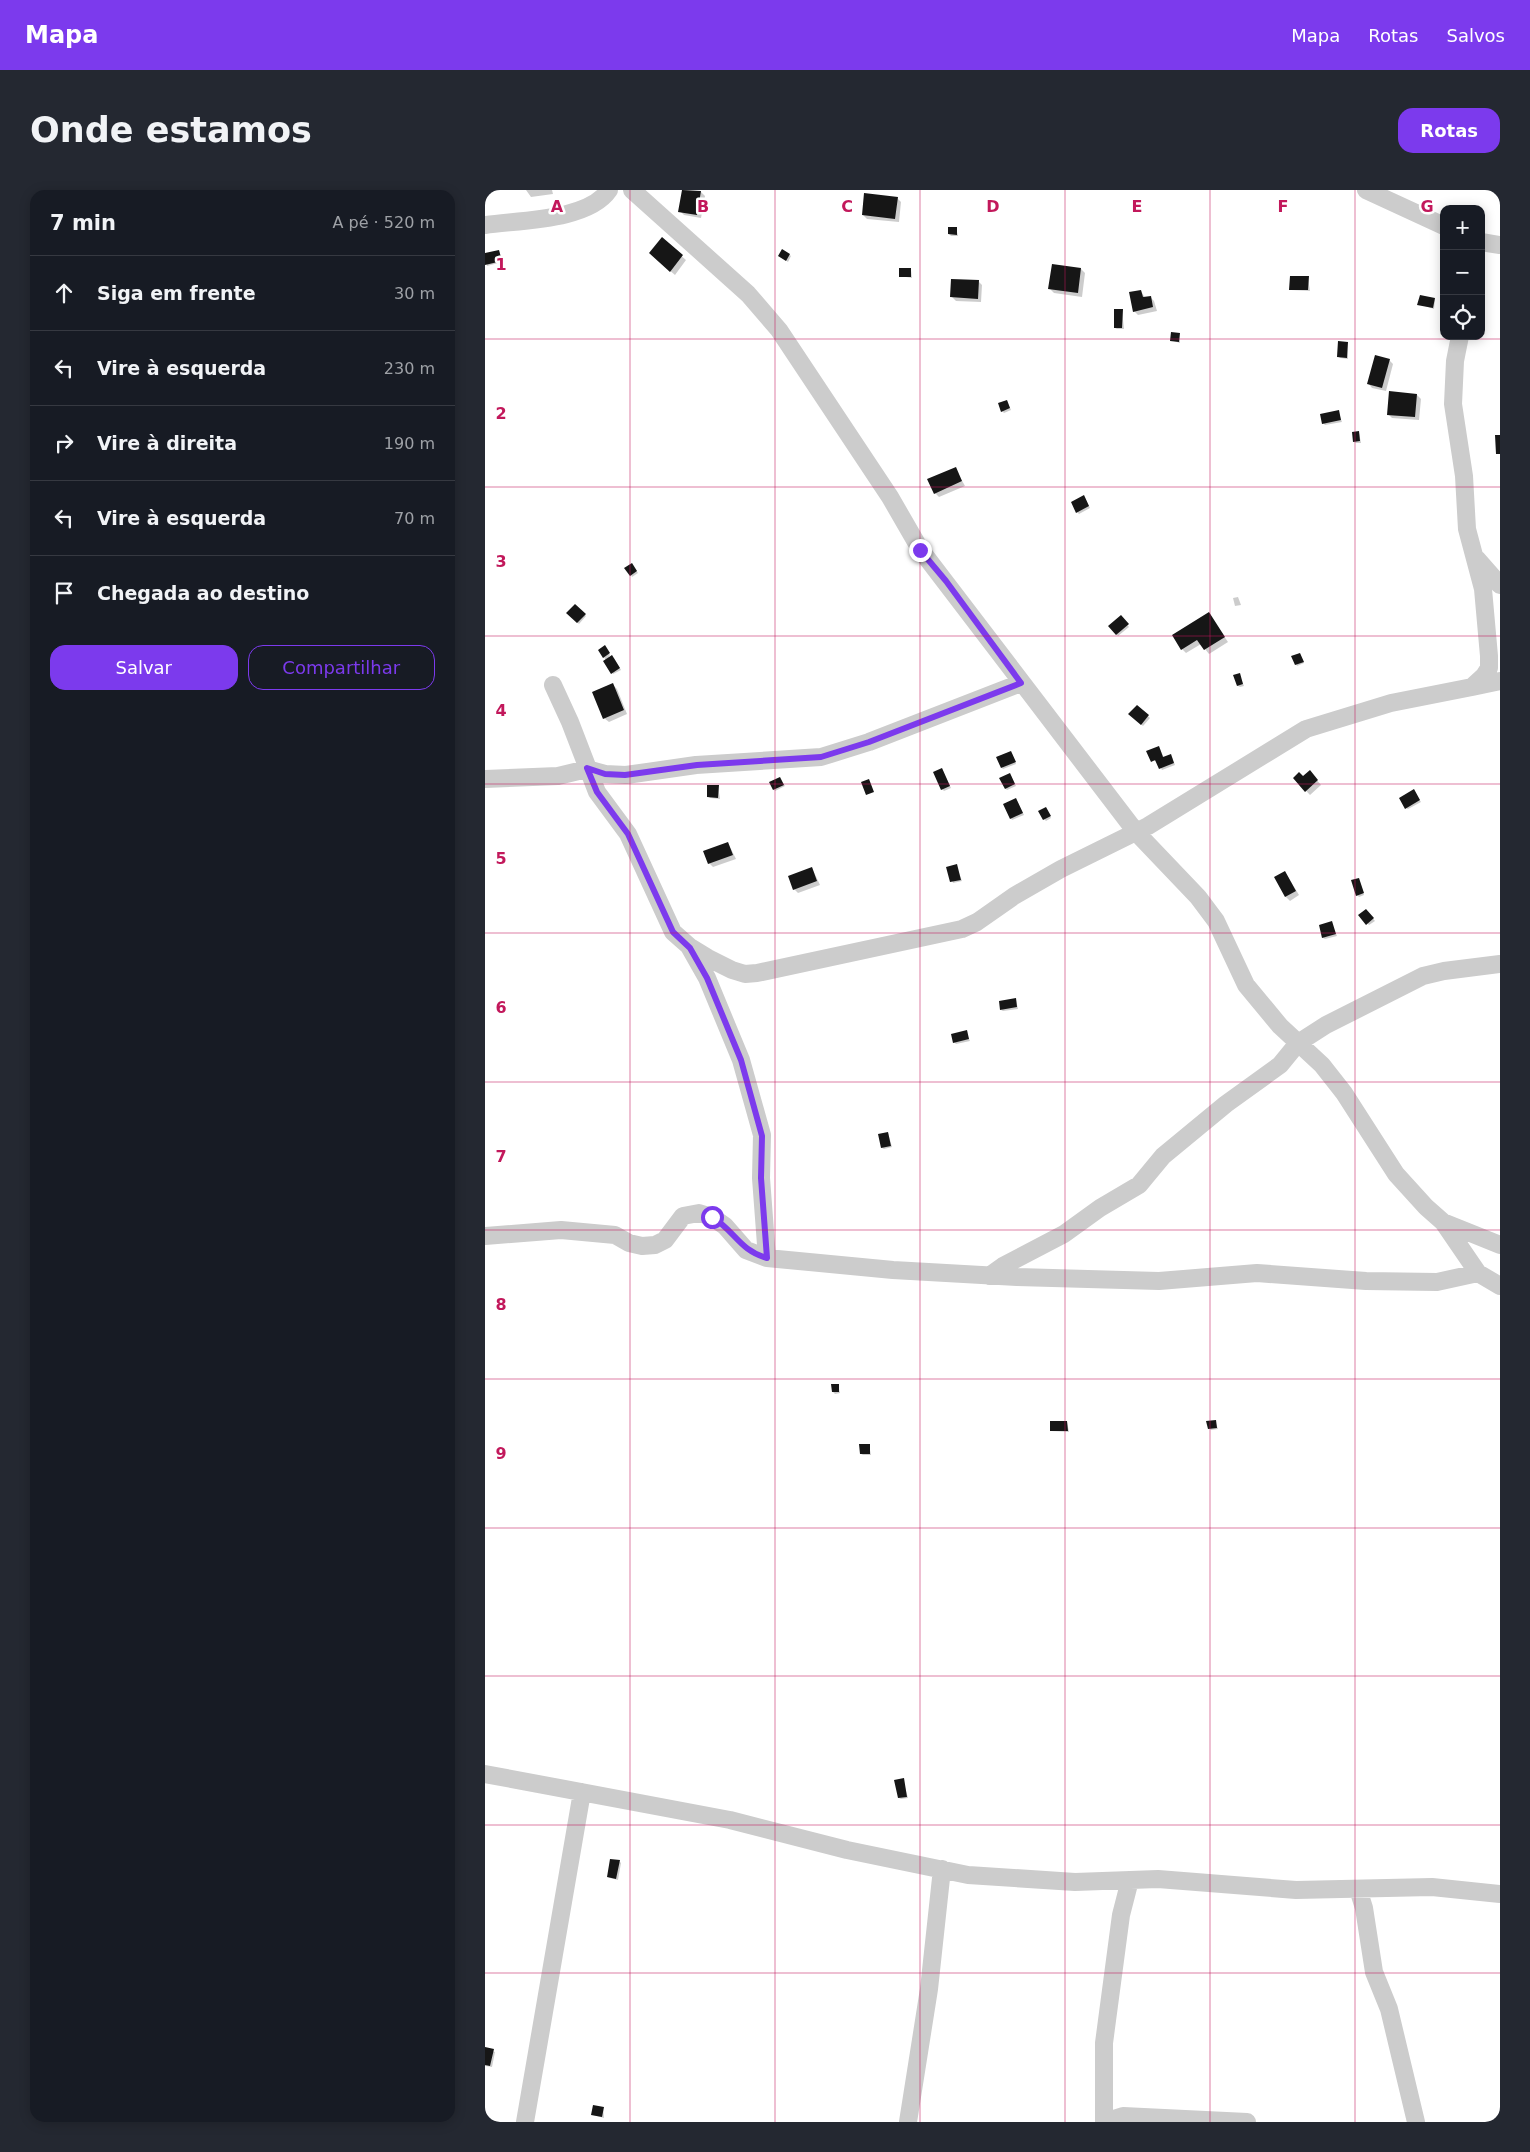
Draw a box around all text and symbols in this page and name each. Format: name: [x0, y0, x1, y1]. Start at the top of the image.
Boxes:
text: Mapa: [25, 21, 98, 49]
text: Mapa: [1291, 25, 1340, 46]
text: Rotas: [1368, 25, 1419, 46]
text: Salvos: [1447, 25, 1505, 46]
button: Rotas: [1398, 108, 1500, 153]
text: Onde estamos: [30, 110, 312, 150]
text: A: [551, 197, 564, 216]
text: B: [697, 197, 709, 216]
text: C: [841, 197, 853, 216]
text: D: [986, 197, 1000, 216]
text: E: [1132, 197, 1142, 216]
text: F: [1278, 197, 1288, 216]
text: G: [1420, 197, 1434, 216]
map controls: [1440, 205, 1485, 340]
button: +: [1440, 205, 1485, 250]
text: 7 min: [50, 211, 116, 235]
text: A pé · 520 m: [333, 213, 435, 232]
button: −: [1440, 250, 1485, 295]
text: 1: [495, 255, 507, 274]
icon: ahead: [50, 279, 78, 307]
text: Siga em frente: [97, 282, 256, 304]
text: 30 m: [394, 284, 435, 303]
button: locate: [1440, 295, 1485, 340]
icon: left: [50, 354, 78, 382]
text: Vire à esquerda: [97, 357, 266, 379]
text: 230 m: [384, 359, 435, 378]
text: 2: [495, 404, 507, 423]
icon: right: [50, 429, 78, 457]
text: Vire à direita: [97, 432, 237, 454]
text: 190 m: [384, 434, 435, 453]
icon: left: [50, 504, 78, 532]
text: Vire à esquerda: [97, 507, 266, 529]
text: 70 m: [394, 509, 435, 528]
route end: [909, 539, 932, 562]
text: 3: [495, 552, 507, 571]
icon: arrive: [50, 579, 78, 607]
text: Chegada ao destino: [97, 582, 309, 604]
button: Salvar: [50, 645, 238, 690]
button: Compartilhar: [248, 645, 435, 690]
text: 4: [495, 701, 507, 720]
text: 5: [495, 849, 507, 868]
text: 6: [495, 998, 507, 1017]
text: 7: [495, 1147, 507, 1166]
route start: [701, 1206, 724, 1229]
text: 8: [495, 1295, 507, 1314]
text: 9: [495, 1444, 507, 1463]

